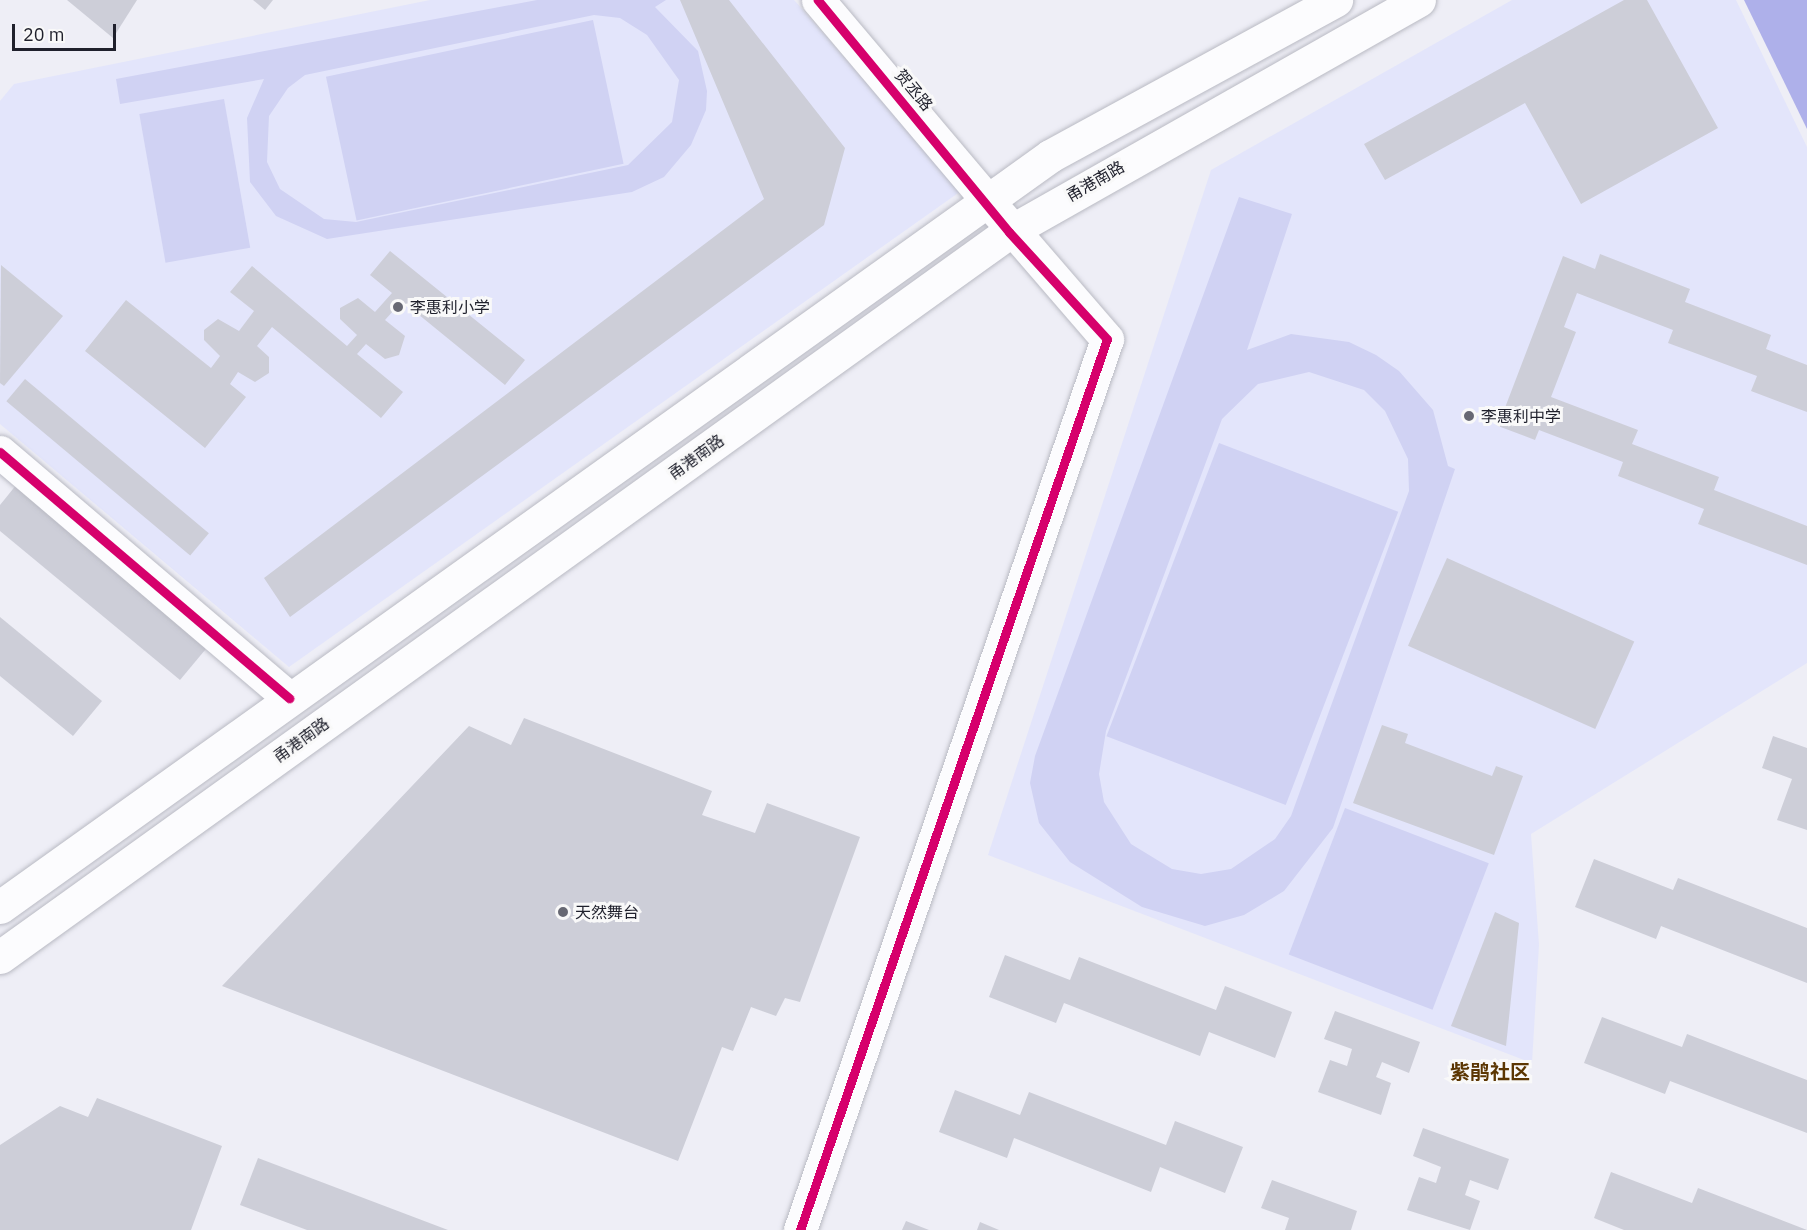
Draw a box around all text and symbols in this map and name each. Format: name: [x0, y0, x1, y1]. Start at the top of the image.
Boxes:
scale bar: [15, 12, 118, 50]
text: 20 m: [23, 23, 65, 46]
street label: 贺丞路: [891, 65, 937, 115]
street label: 甬港南路: [1062, 157, 1128, 205]
place label: 李惠利小学: [410, 297, 490, 317]
marker: 李惠利小学: [391, 300, 405, 314]
place label: 李惠利中学: [1481, 406, 1561, 426]
marker: 李惠利中学: [1462, 409, 1476, 423]
street label: 甬港南路: [664, 430, 728, 484]
street label: 甬港南路: [269, 713, 333, 767]
place label: 天然舞台: [575, 902, 639, 922]
marker: 天然舞台: [556, 905, 570, 919]
district label: 紫鹃社区: [1450, 1059, 1530, 1083]

